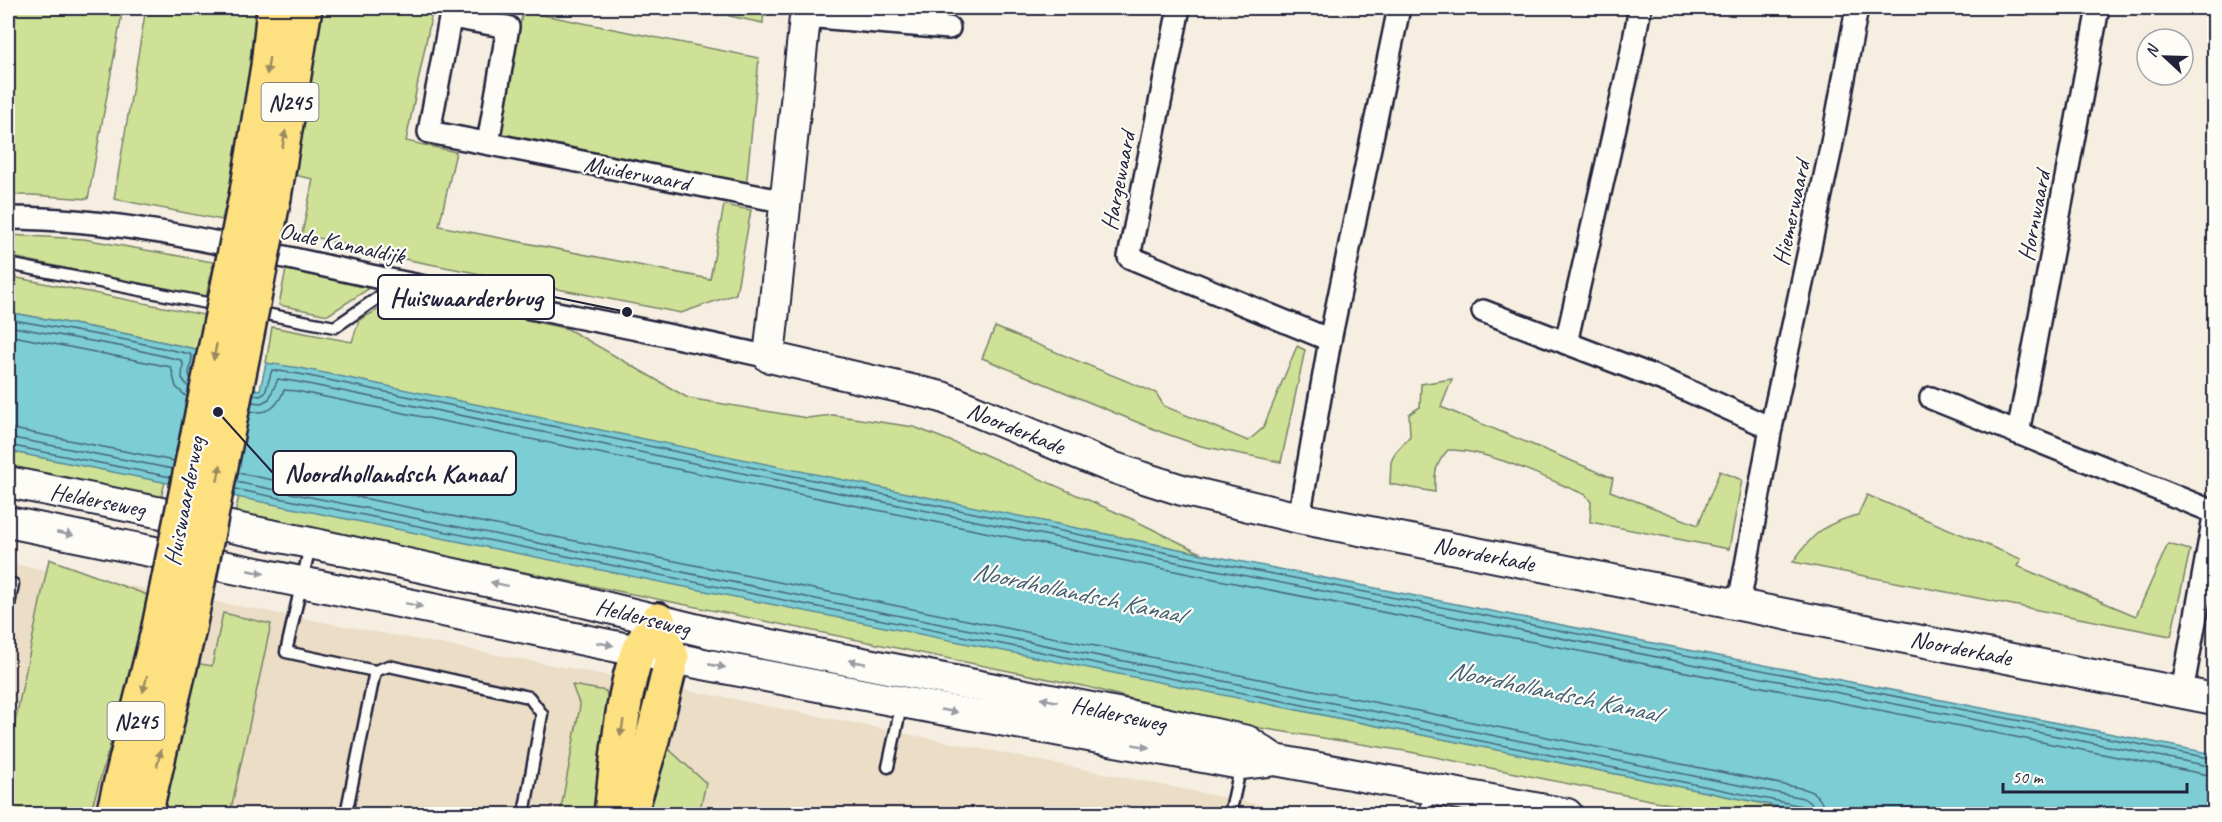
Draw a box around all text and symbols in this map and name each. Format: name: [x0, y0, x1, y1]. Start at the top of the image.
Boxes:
north arrow: [2135, 27, 2195, 87]
text: N: [2141, 41, 2164, 60]
one-way arrow: [263, 56, 272, 75]
road number: N245: [262, 83, 318, 121]
street label: Hargewaard: [1094, 126, 1143, 233]
one-way arrow: [280, 130, 289, 149]
street label: Muiderwaard: [582, 148, 696, 199]
street label: Hiemerwaard: [1765, 154, 1817, 268]
street label: Hornwaard: [2011, 165, 2058, 264]
street label: Oude Kanaaldijk: [277, 215, 410, 271]
callout: Huiswaarderbrug: [378, 275, 554, 319]
text: Huiswaarderbrug: [390, 281, 545, 314]
one-way arrow: [210, 342, 219, 361]
street label: Noorderkade: [963, 395, 1071, 462]
street label: Huiswaarderweg: [157, 432, 212, 568]
callout: Noordhollandsch Kanaal: [273, 451, 516, 495]
text: Noordhollandsch Kanaal: [285, 457, 509, 490]
one-way arrow: [215, 463, 224, 482]
street label: Helderseweg: [48, 476, 150, 524]
one-way arrow: [56, 530, 75, 539]
street label: Noorderkade: [1431, 530, 1539, 579]
water label: Noordhollandsch Kanaal: [970, 554, 1194, 633]
one-way arrow: [247, 568, 266, 577]
one-way arrow: [489, 578, 508, 588]
street label: Helderseweg: [593, 591, 695, 644]
one-way arrow: [405, 601, 424, 610]
street label: Noorderkade: [1908, 624, 2016, 673]
one-way arrow: [596, 640, 615, 649]
water label: Noordhollandsch Kanaal: [1446, 653, 1670, 732]
one-way arrow: [848, 657, 867, 666]
one-way arrow: [707, 662, 726, 671]
one-way arrow: [140, 675, 149, 694]
street label: Helderseweg: [1069, 689, 1171, 739]
one-way arrow: [1039, 695, 1058, 704]
road number: N245: [108, 702, 164, 740]
one-way arrow: [940, 707, 959, 716]
one-way arrow: [617, 718, 626, 737]
one-way arrow: [1132, 742, 1151, 751]
one-way arrow: [154, 748, 164, 767]
scale bar: [2003, 756, 2188, 794]
text: 50 m: [2012, 766, 2045, 788]

